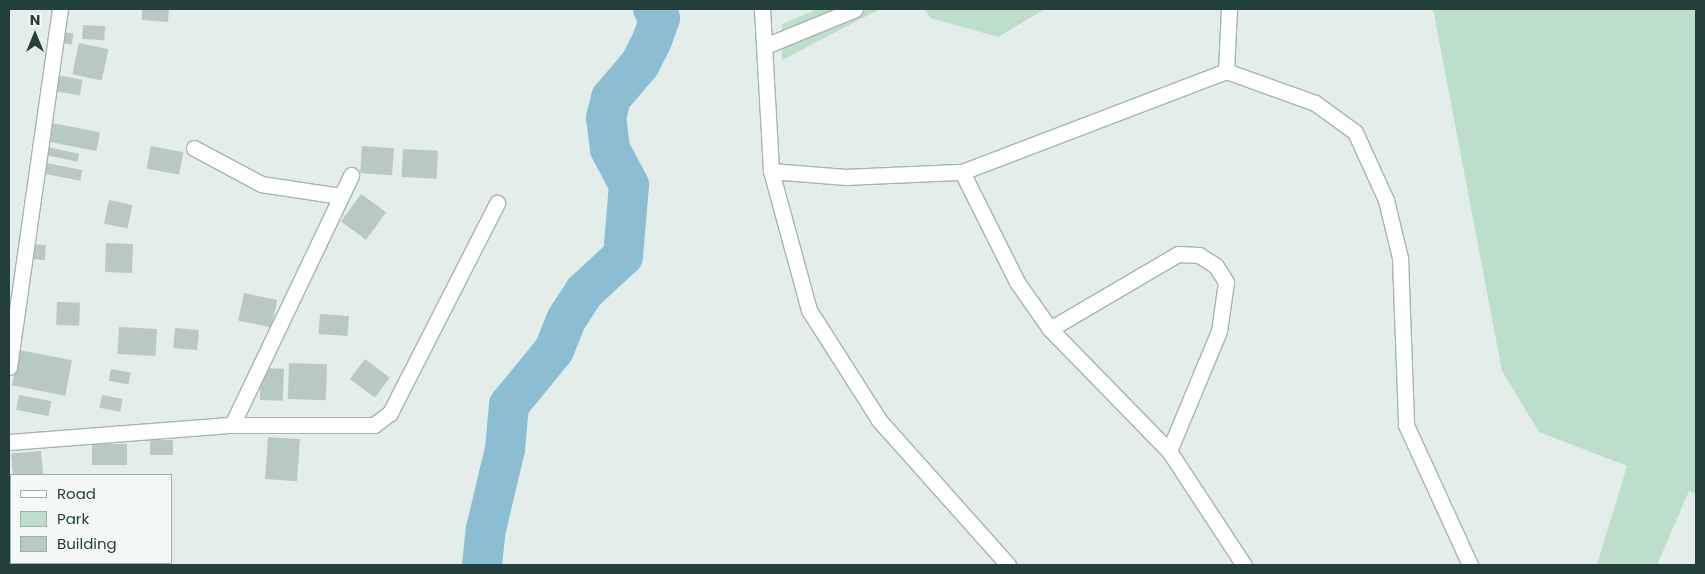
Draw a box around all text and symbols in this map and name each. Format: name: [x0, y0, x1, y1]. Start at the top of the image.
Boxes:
north arrow: [10, 10, 60, 60]
text: N: [30, 10, 40, 30]
legend: [10, 474, 172, 564]
text: Road: [57, 483, 96, 504]
text: Park: [57, 508, 89, 529]
text: Building: [57, 533, 117, 554]

